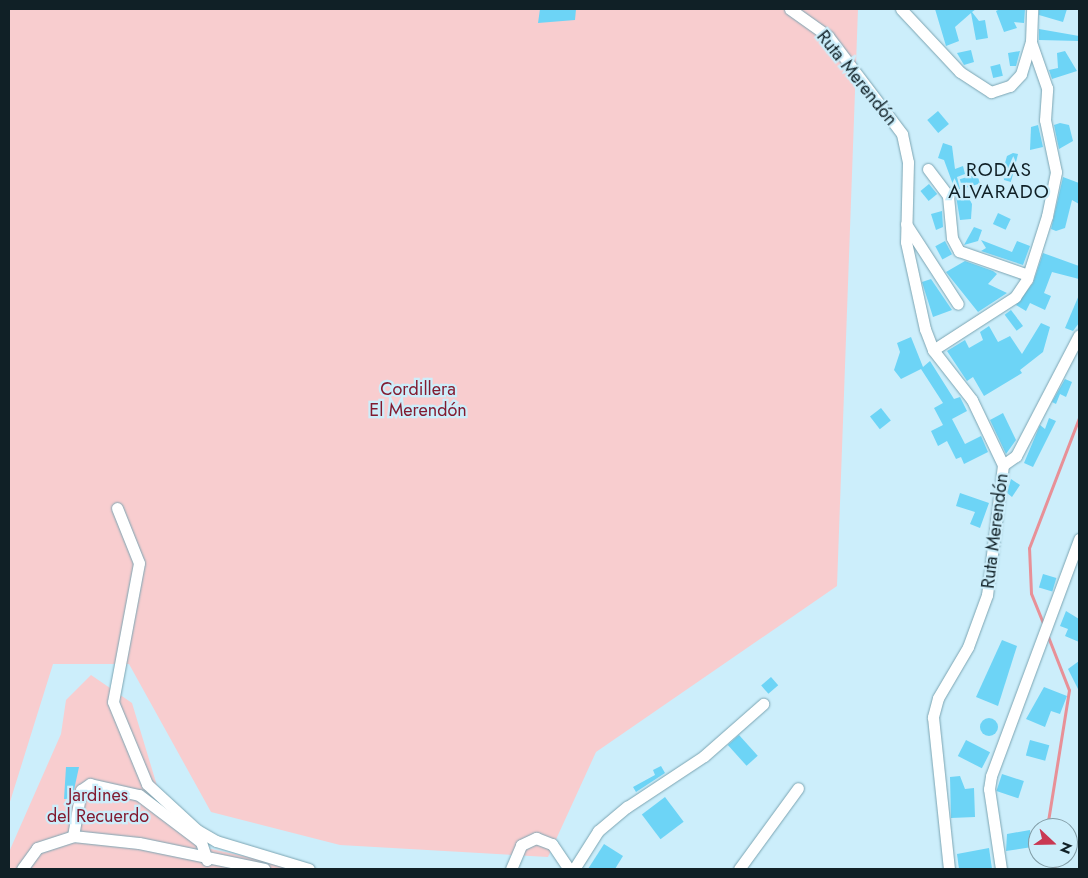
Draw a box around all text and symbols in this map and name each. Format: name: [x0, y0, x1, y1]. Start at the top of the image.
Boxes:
street label: Ruta Merendón: [812, 26, 902, 130]
district label: RODAS ALVARADO: [947, 159, 1051, 203]
park label: Cordillera El Merendón: [369, 379, 467, 422]
street label: Ruta Merendón: [977, 472, 1013, 590]
park label: Jardines del Recuerdo: [47, 785, 149, 828]
north arrow: [1028, 818, 1078, 868]
text: N: [1055, 839, 1077, 857]

